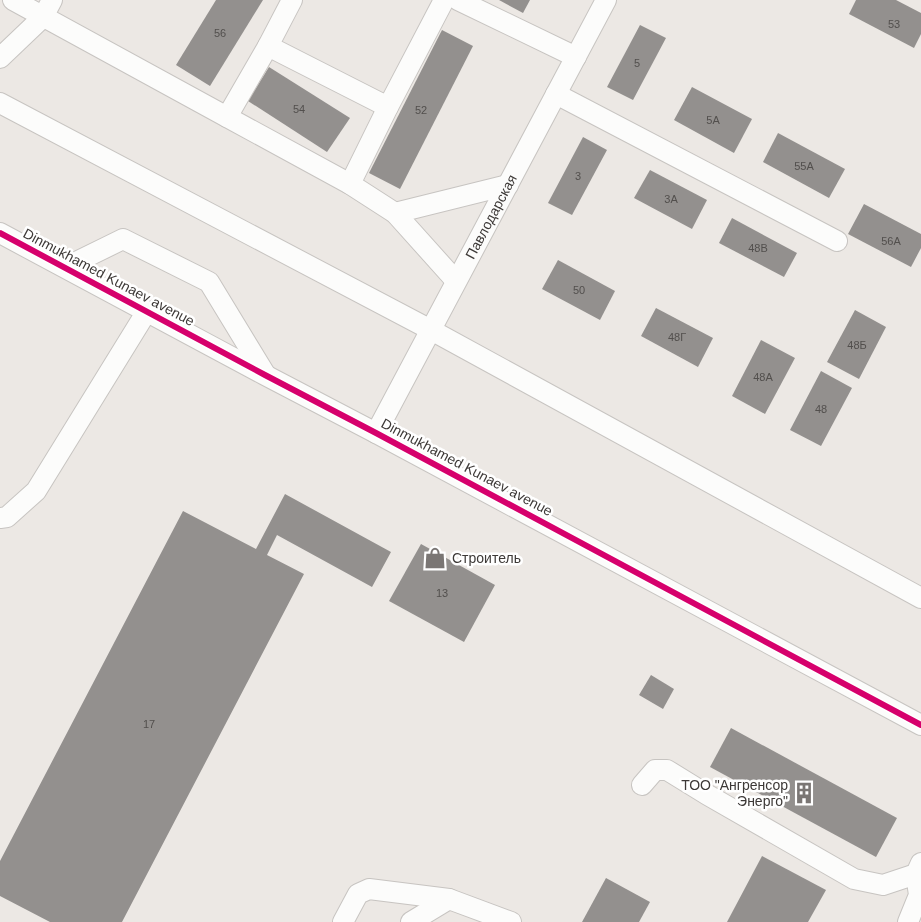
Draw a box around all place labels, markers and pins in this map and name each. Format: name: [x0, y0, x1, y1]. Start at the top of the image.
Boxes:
shop icon: Строитель: [422, 545, 448, 571]
place label: Строитель: [452, 550, 521, 566]
place label: ТОО "Ангренсор Энерго": [681, 777, 788, 809]
building icon: ТОО "Ангренсор Энерго": [791, 780, 817, 806]

